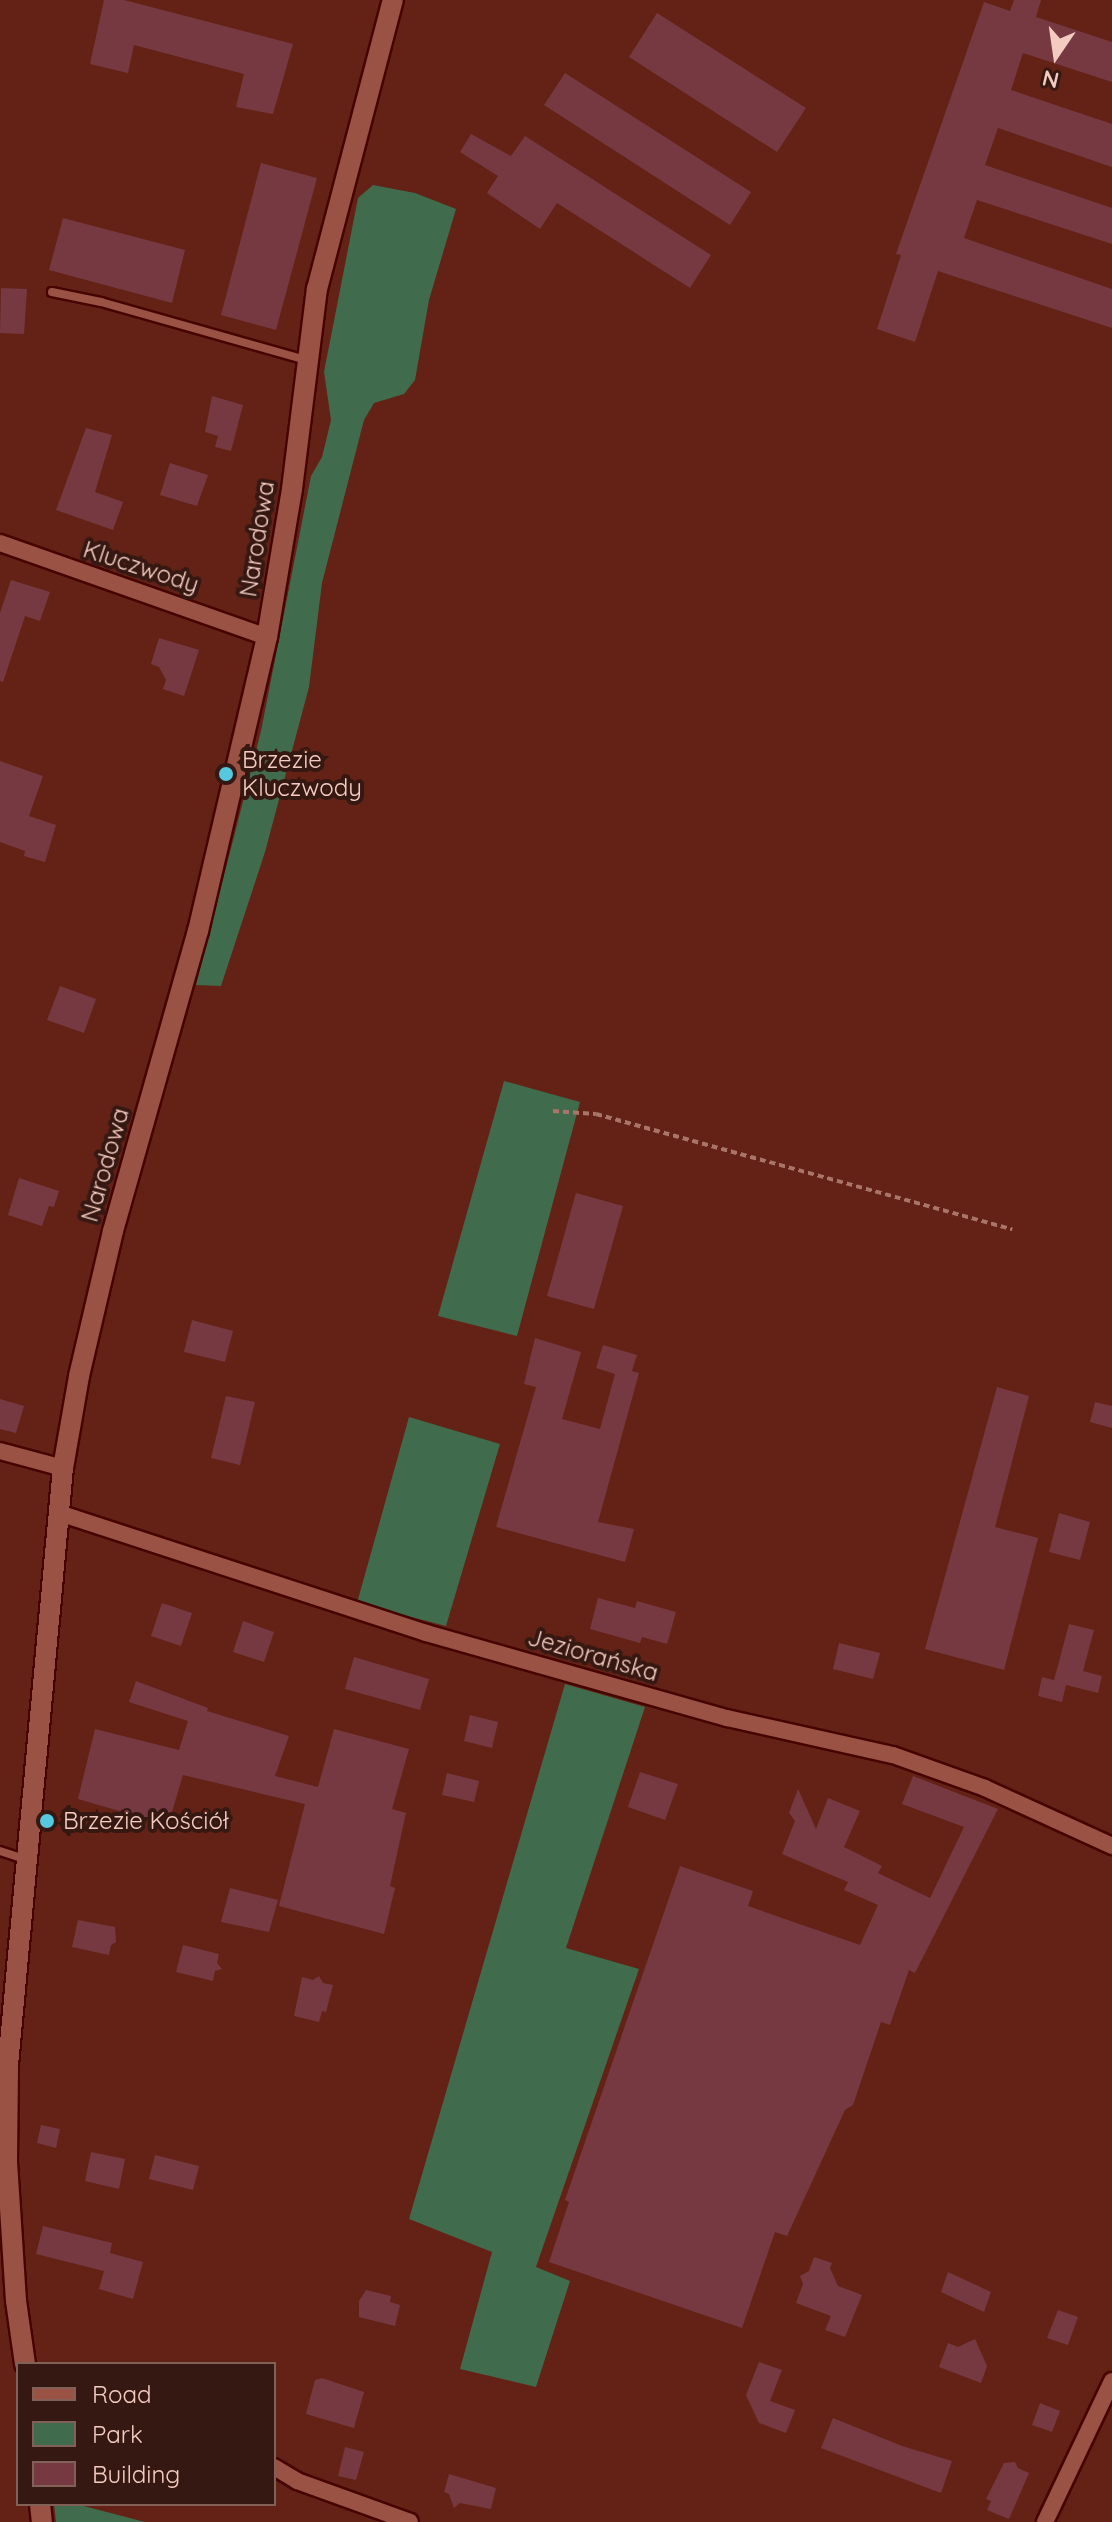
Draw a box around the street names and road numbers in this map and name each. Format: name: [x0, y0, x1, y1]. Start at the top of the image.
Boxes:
street label: Narodowa: [234, 479, 280, 599]
street label: Kluczwody: [80, 535, 202, 599]
street label: Narodowa: [75, 1105, 135, 1225]
street label: Jeziorańska: [524, 1623, 662, 1687]

